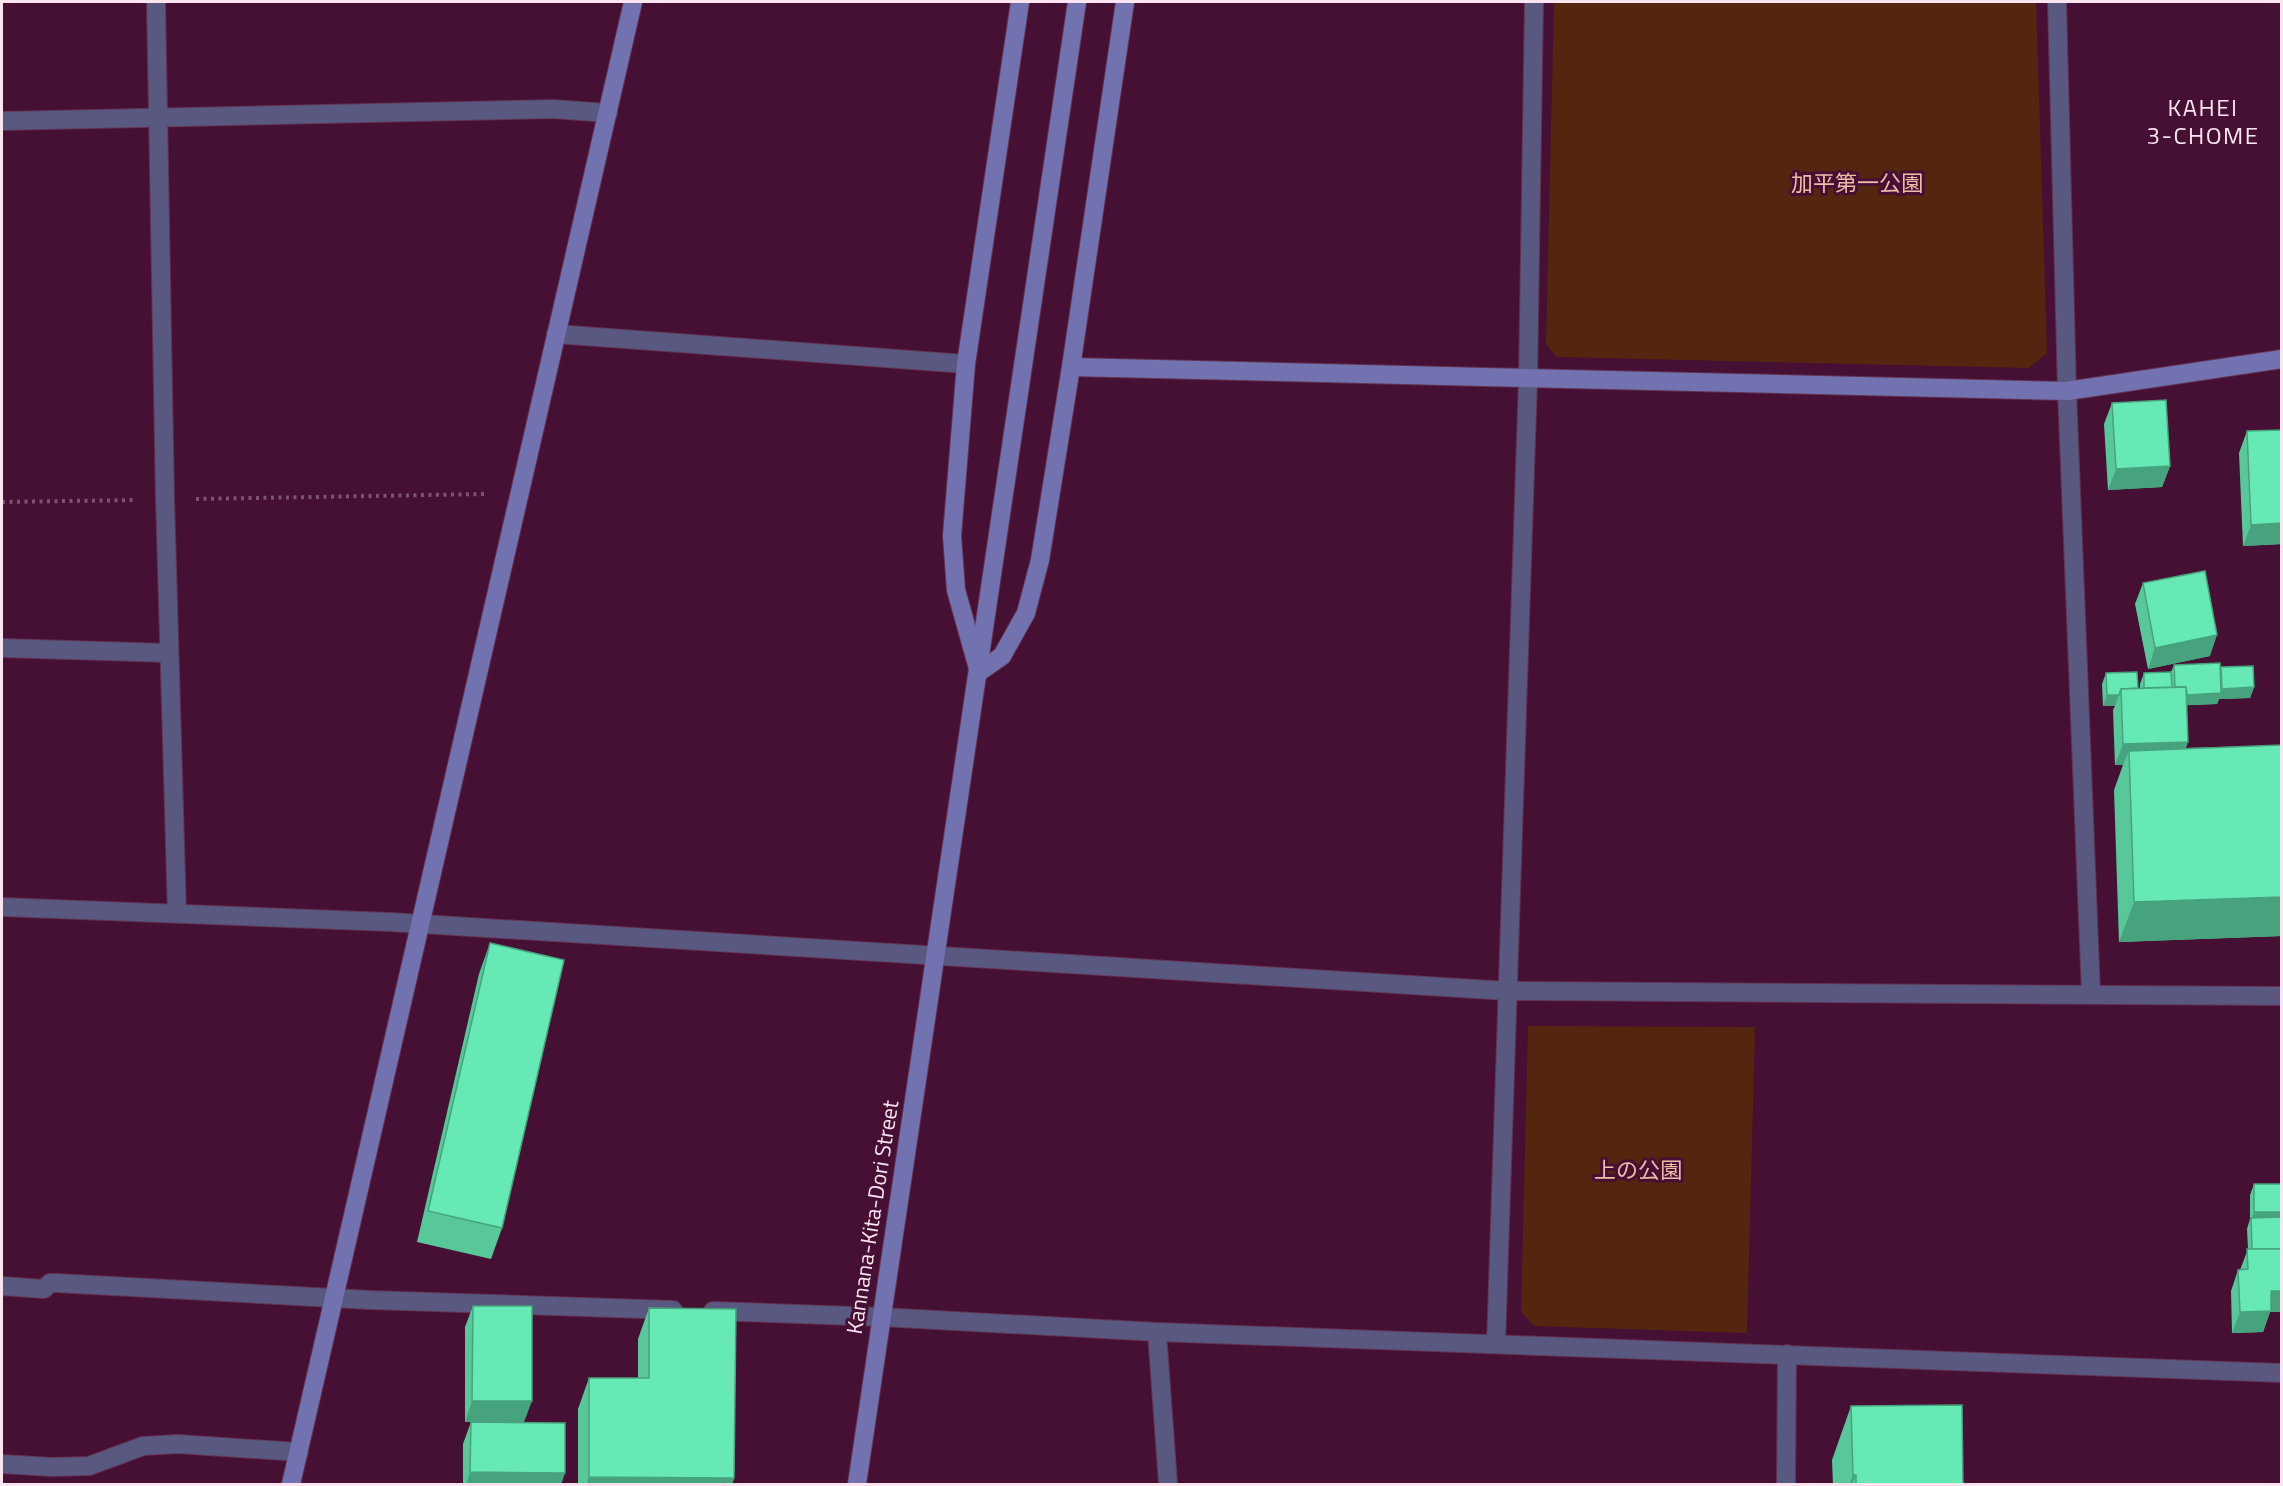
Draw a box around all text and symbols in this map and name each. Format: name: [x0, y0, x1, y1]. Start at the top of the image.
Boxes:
district label: KAHEI 3-CHOME: [2147, 89, 2259, 153]
park label: 加平第一公園: [1791, 166, 1923, 200]
street label: Kannana-Kita-Dori Street: [837, 1097, 907, 1336]
park label: 上の公園: [1594, 1153, 1682, 1187]

